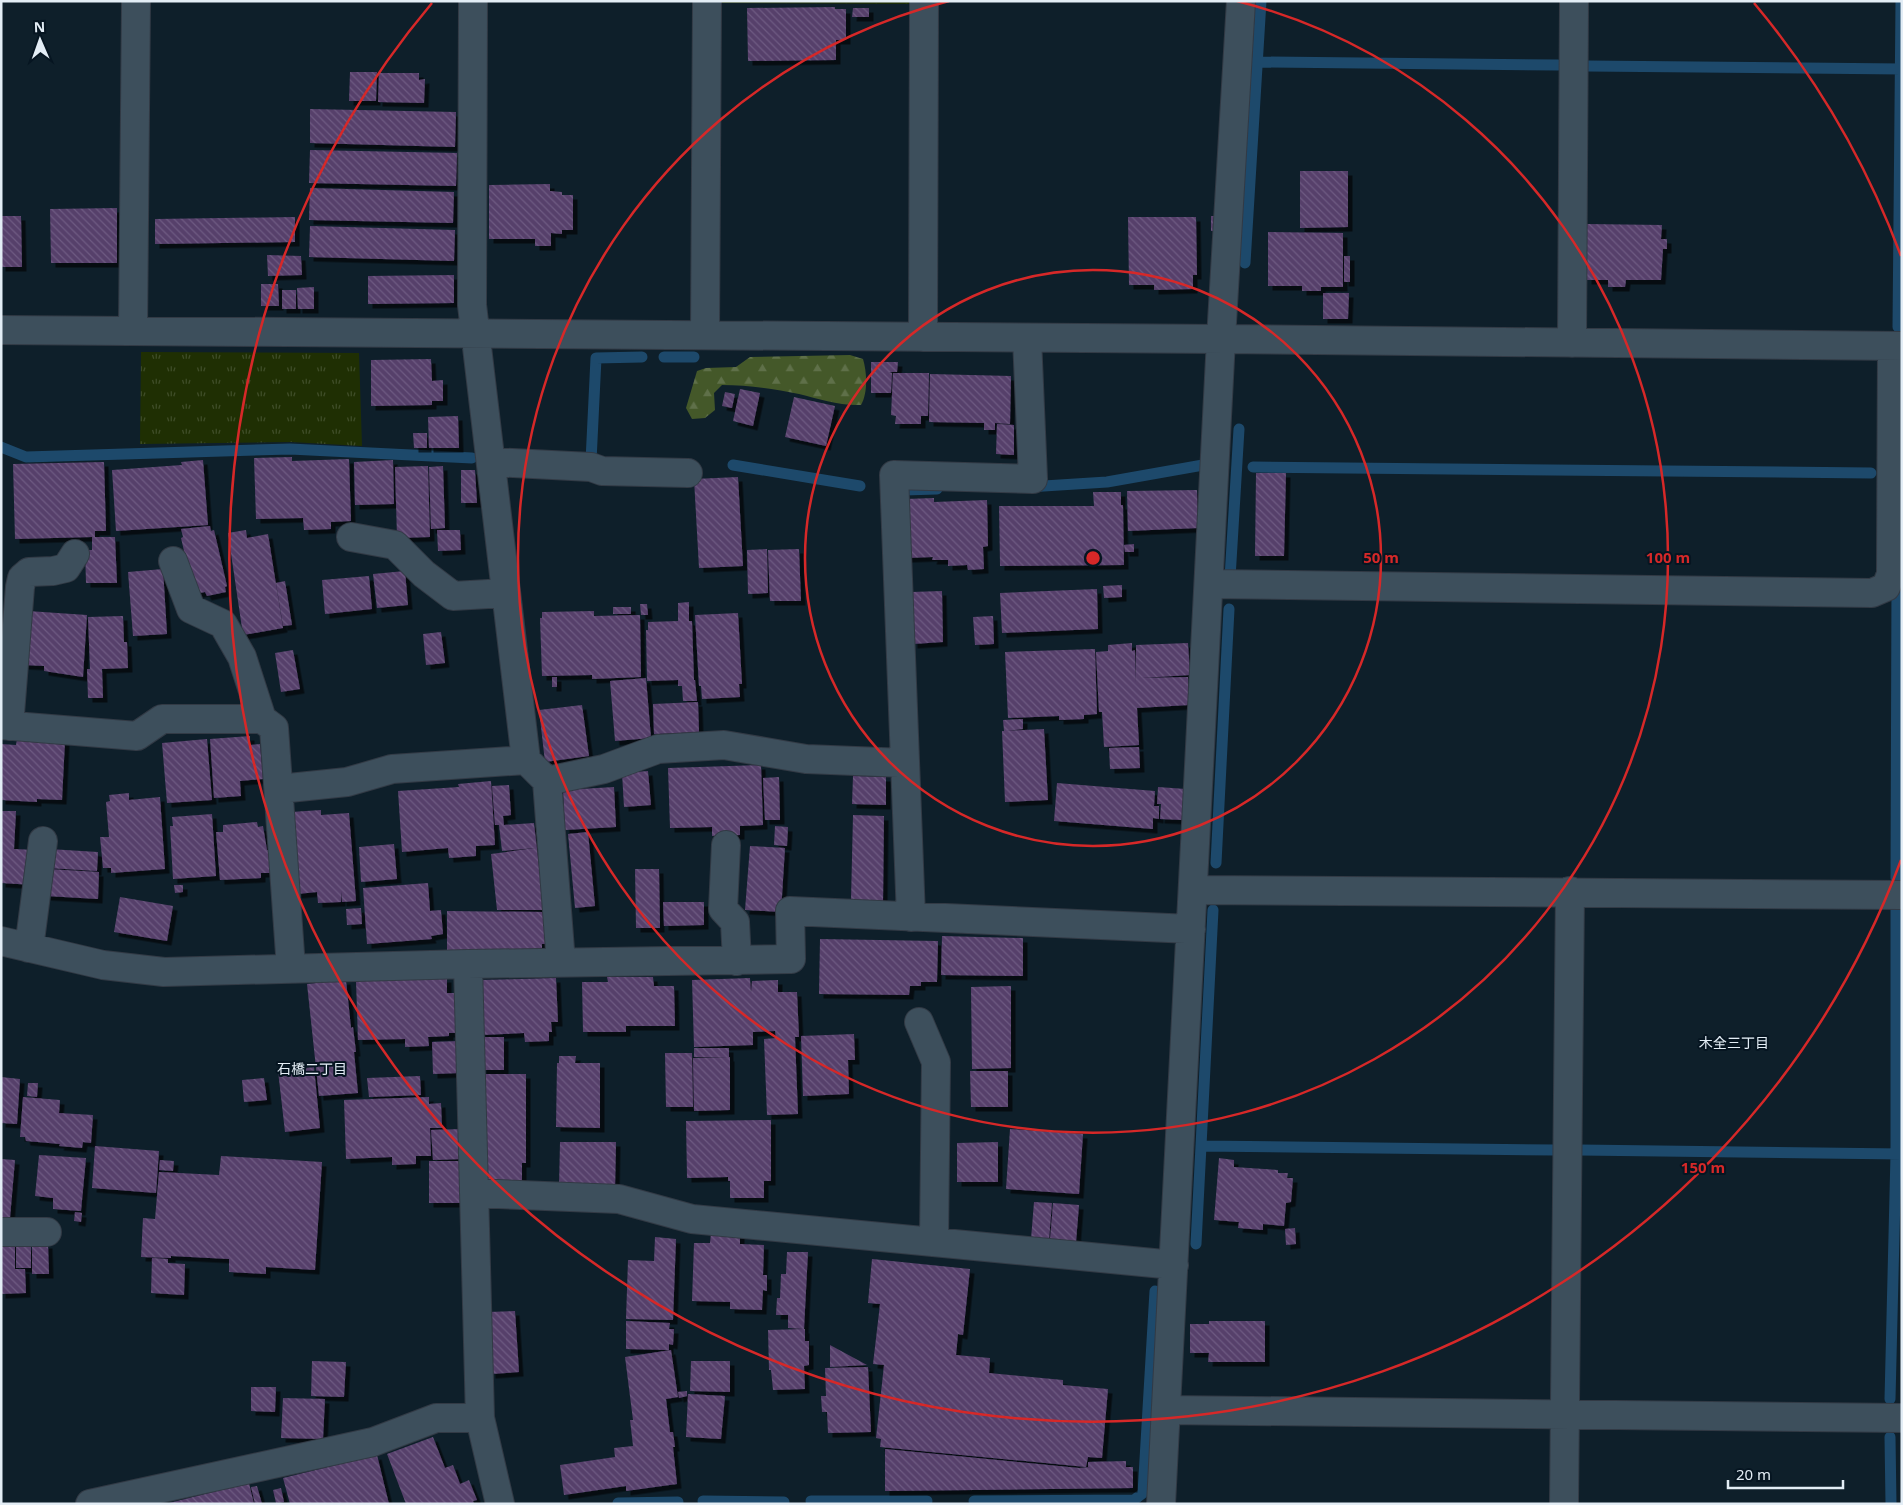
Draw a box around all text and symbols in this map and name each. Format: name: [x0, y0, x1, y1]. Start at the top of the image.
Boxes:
north arrow: [15, 15, 65, 65]
text: N: [34, 17, 46, 36]
text: 50 m: [1363, 547, 1399, 567]
text: 100 m: [1646, 547, 1690, 567]
centre of rings: [1084, 549, 1102, 567]
district label: 木全三丁目: [1699, 1033, 1769, 1052]
district label: 石橋二丁目: [277, 1059, 347, 1078]
text: 150 m: [1681, 1157, 1725, 1177]
scale bar: [1728, 1458, 1843, 1490]
text: 20 m: [1736, 1464, 1771, 1484]

